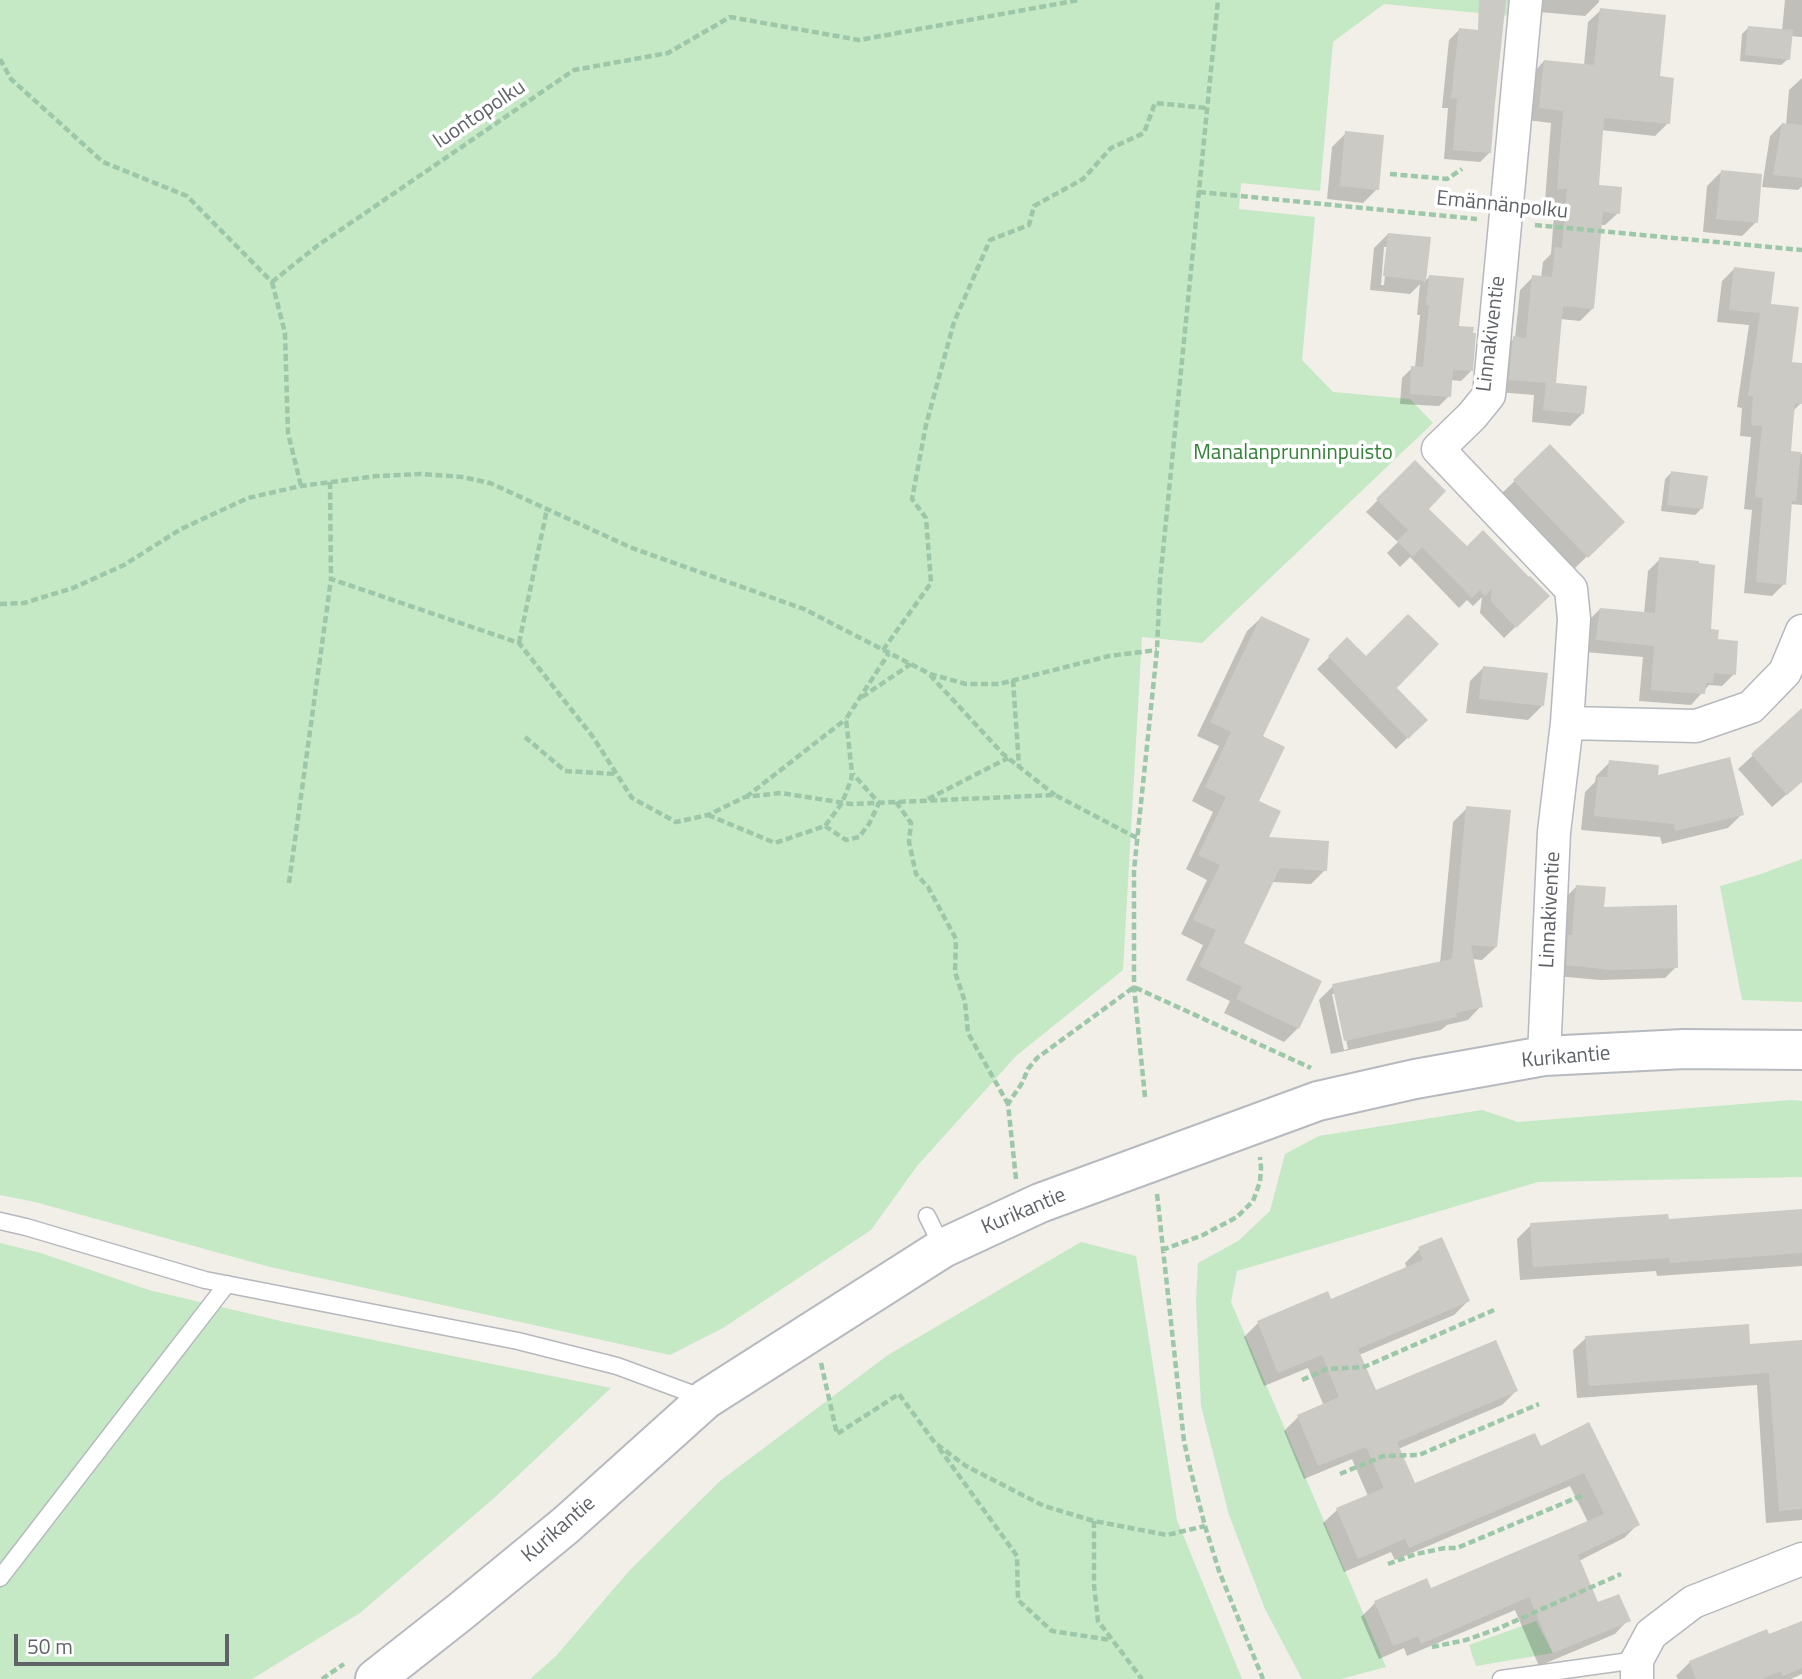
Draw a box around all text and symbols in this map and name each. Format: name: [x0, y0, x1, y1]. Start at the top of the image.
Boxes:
street label: luontopolku: [429, 75, 531, 155]
street label: Emännänpolku: [1435, 187, 1569, 225]
street label: Linnakiventie: [1472, 275, 1512, 393]
park label: Manalanprunninpuisto: [1193, 441, 1393, 467]
street label: Linnakiventie: [1535, 851, 1567, 969]
street label: Kurikantie: [1521, 1042, 1611, 1074]
street label: Kurikantie: [978, 1183, 1070, 1241]
street label: Kurikantie: [517, 1491, 601, 1569]
scale bar: [18, 1620, 233, 1664]
text: 50 m: [27, 1630, 73, 1662]

